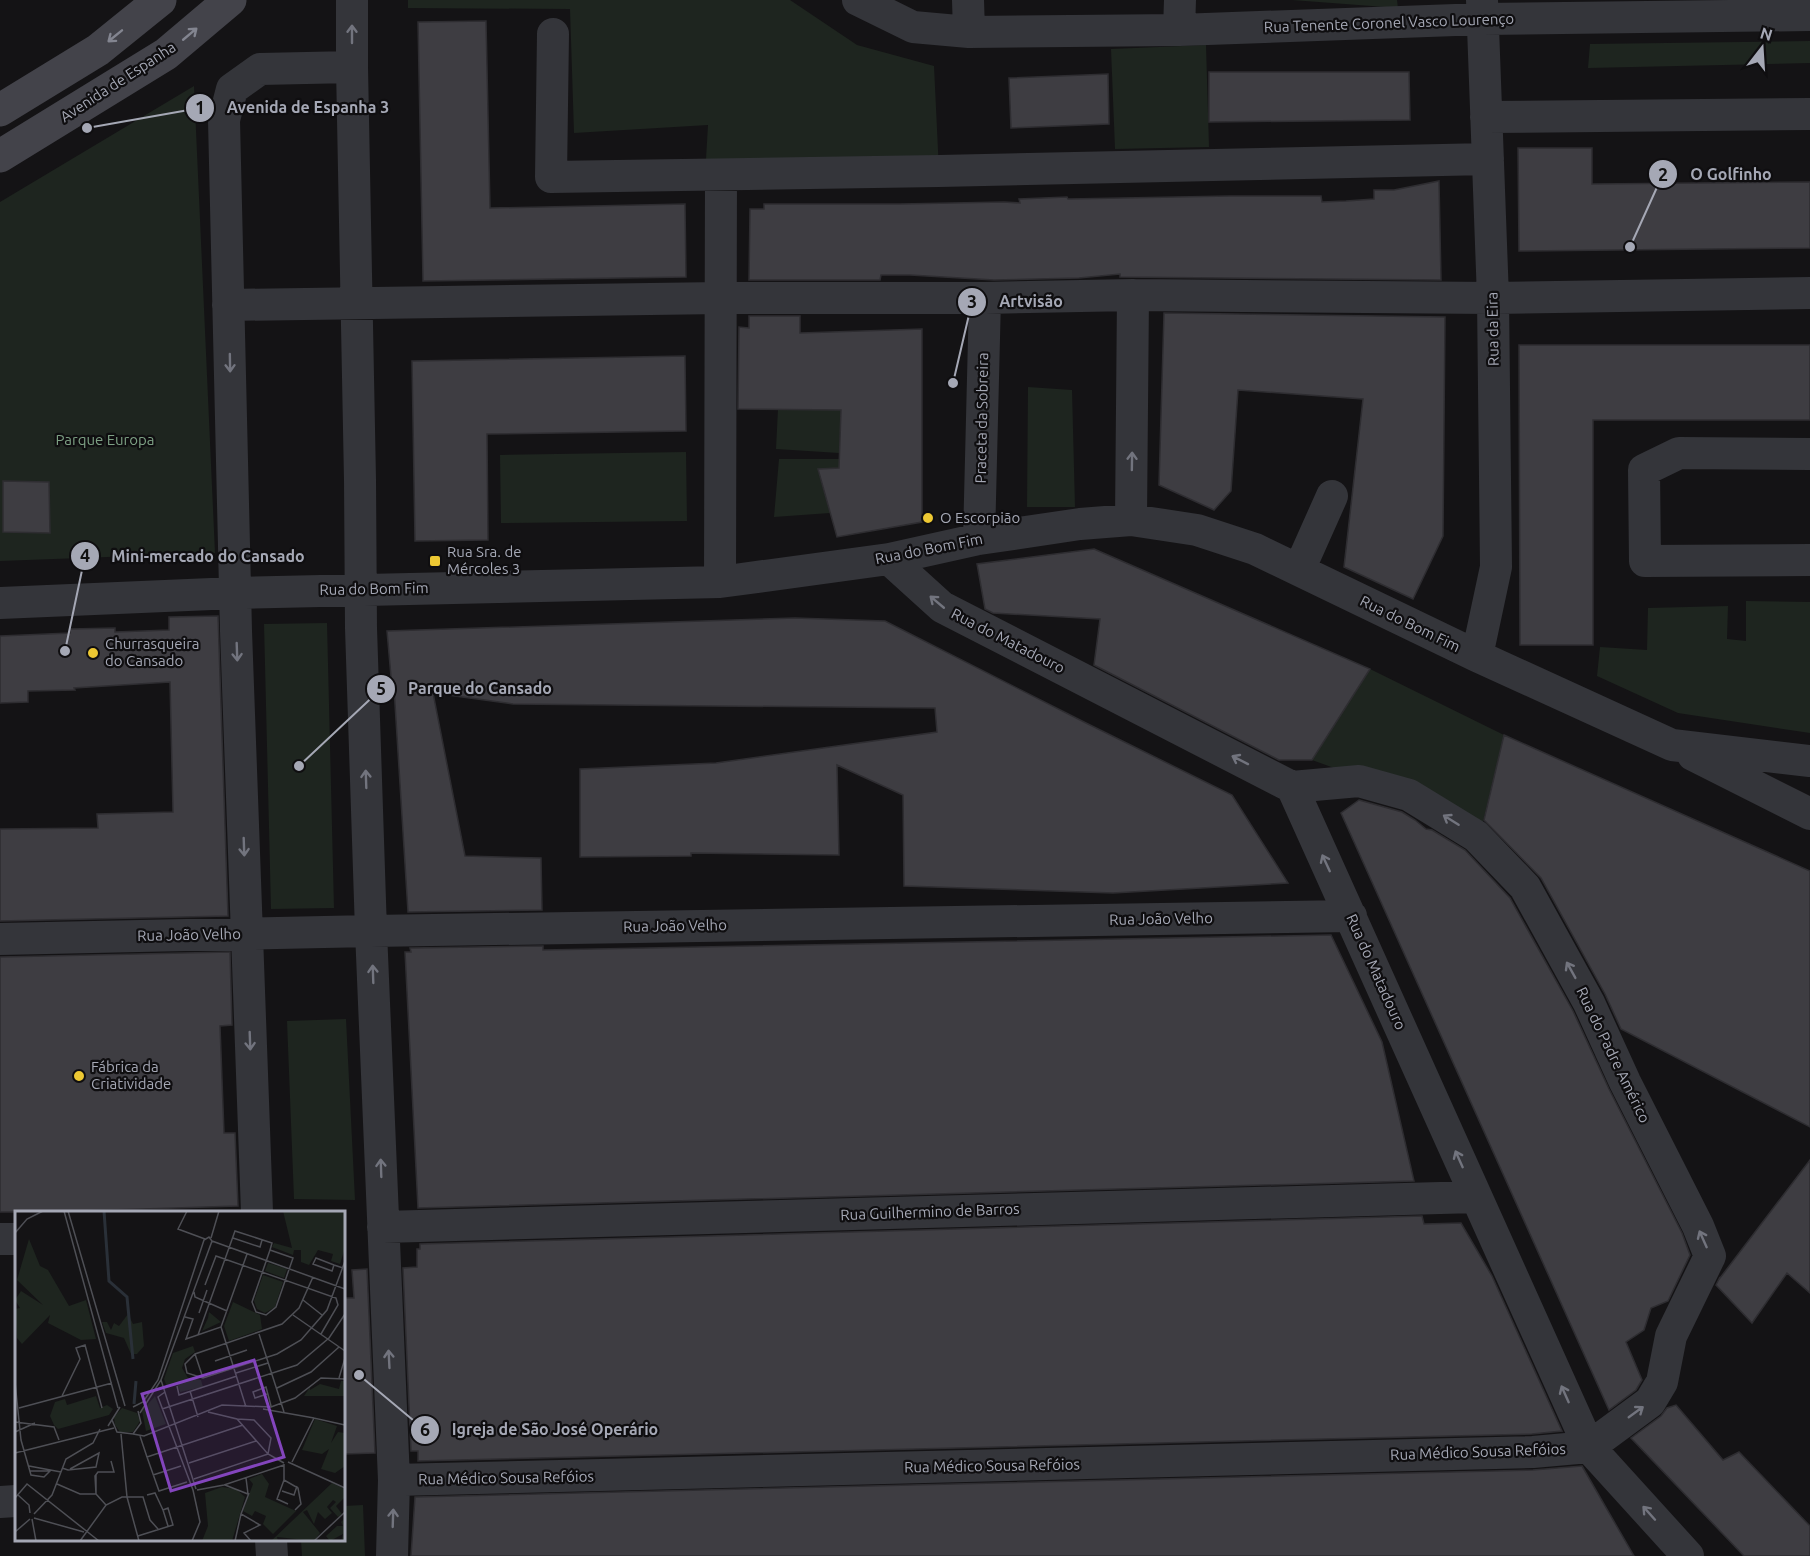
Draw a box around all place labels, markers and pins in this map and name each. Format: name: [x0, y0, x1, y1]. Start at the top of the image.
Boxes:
callout: Avenida de Espanha 3: [185, 91, 401, 125]
callout: O Golfinho: [1648, 157, 1783, 191]
callout: Artvisão: [957, 285, 1075, 319]
place label: O Escorpião: [940, 509, 1020, 526]
marker: O Escorpião: [921, 511, 935, 525]
callout: Mini-mercado do Cansado: [70, 539, 317, 573]
place label: Rua Sra. de Mércoles 3: [447, 543, 521, 577]
marker: Rua Sra. de Mércoles 3: [428, 554, 442, 568]
place label: Churrasqueira do Cansado: [105, 635, 200, 669]
marker: Churrasqueira do Cansado: [86, 646, 100, 660]
callout: Parque do Cansado: [366, 672, 564, 706]
place label: Fábrica da Criatividade: [91, 1058, 171, 1092]
marker: Fábrica da Criatividade: [72, 1069, 86, 1083]
callout: Igreja de São José Operário: [410, 1413, 671, 1447]

